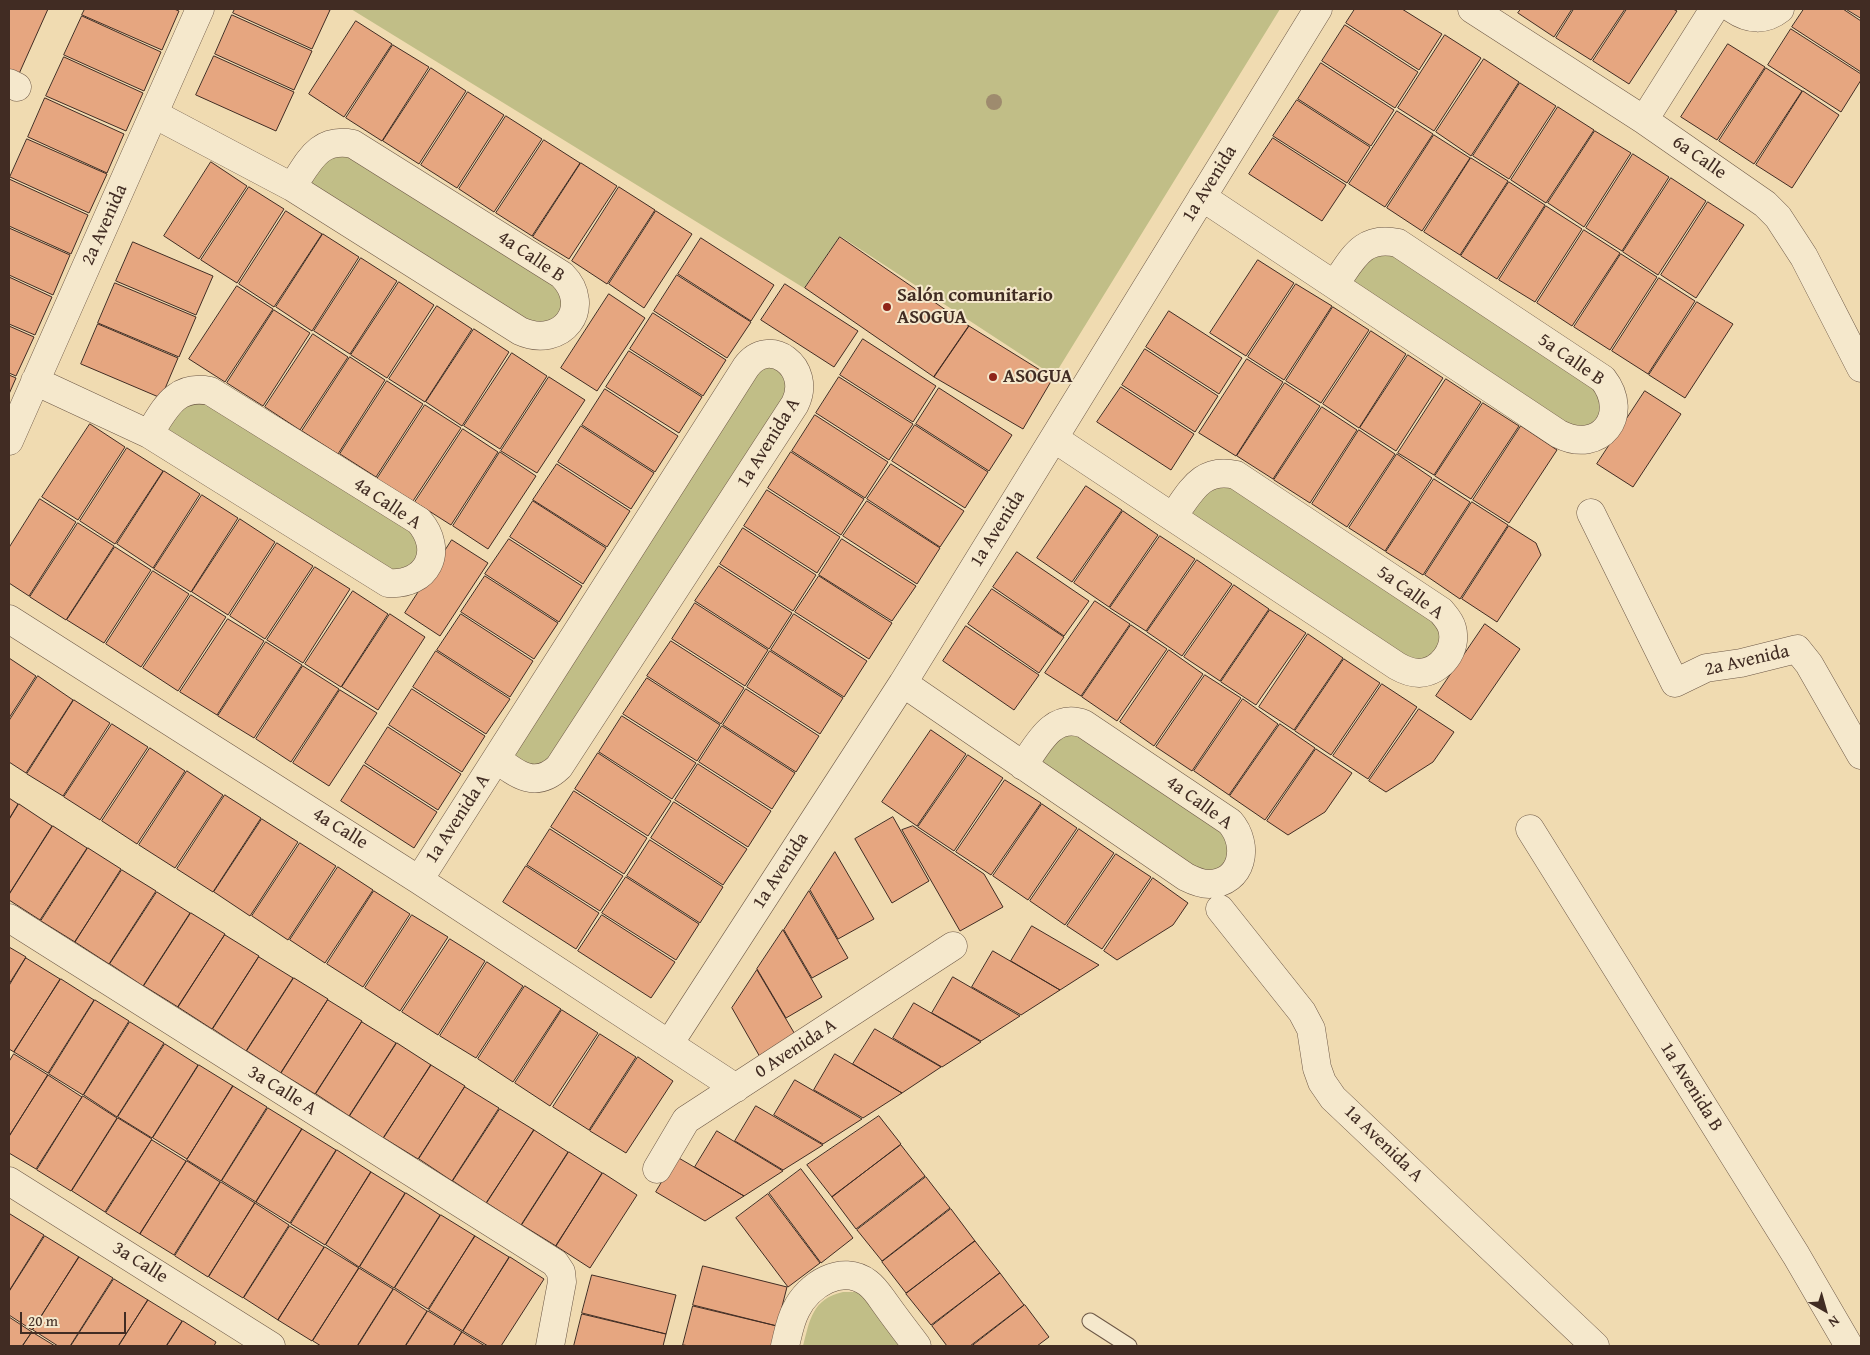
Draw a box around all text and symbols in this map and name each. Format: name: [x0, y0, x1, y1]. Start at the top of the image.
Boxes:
street label: 6a Calle: [1667, 131, 1731, 185]
street label: 1a Avenida: [1178, 142, 1242, 226]
street label: 2a Avenida: [77, 181, 133, 269]
street label: 4a Calle B: [493, 226, 569, 288]
place label: Salón comunitario ASOGUA: [897, 285, 1053, 329]
marker: Salón comunitario ASOGUA: [881, 301, 893, 313]
street label: 5a Calle B: [1533, 329, 1609, 391]
place label: ASOGUA: [1003, 366, 1073, 388]
marker: ASOGUA: [987, 371, 999, 383]
street label: 1a Avenida A: [732, 394, 806, 492]
street label: 4a Calle A: [349, 473, 425, 535]
street label: 1a Avenida: [966, 487, 1030, 571]
street label: 5a Calle A: [1372, 561, 1448, 625]
street label: 2a Avenida: [1703, 640, 1791, 682]
street label: 1a Avenida A: [421, 770, 495, 868]
street label: 4a Calle A: [1161, 771, 1237, 835]
street label: 4a Calle: [308, 803, 372, 855]
street label: 1a Avenida: [748, 829, 814, 913]
street label: 0 Avenida A: [751, 1014, 841, 1084]
street label: 1a Avenida B: [1655, 1038, 1727, 1136]
street label: 3a Calle A: [243, 1061, 321, 1121]
street label: 1a Avenida A: [1339, 1100, 1427, 1188]
street label: 3a Calle: [108, 1237, 172, 1289]
north arrow: [1800, 1285, 1850, 1335]
scale bar: [22, 1302, 129, 1334]
text: 20 m: [28, 1310, 58, 1331]
text: N: [1824, 1311, 1844, 1333]

